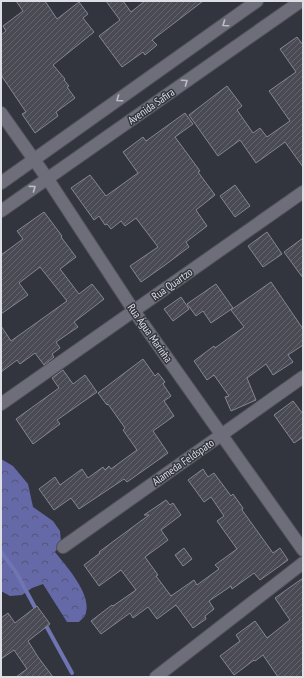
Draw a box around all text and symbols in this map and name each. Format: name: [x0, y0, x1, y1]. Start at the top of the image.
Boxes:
one-way arrow: [223, 19, 230, 26]
one-way arrow: [181, 79, 188, 87]
street label: Avenida Safira: [125, 85, 177, 127]
one-way arrow: [117, 94, 124, 101]
one-way arrow: [28, 186, 35, 193]
street label: Rua Quartzo: [149, 265, 195, 303]
street label: Rua Água Marinha: [125, 301, 175, 365]
street label: Alameda Feldspato: [149, 435, 217, 488]

